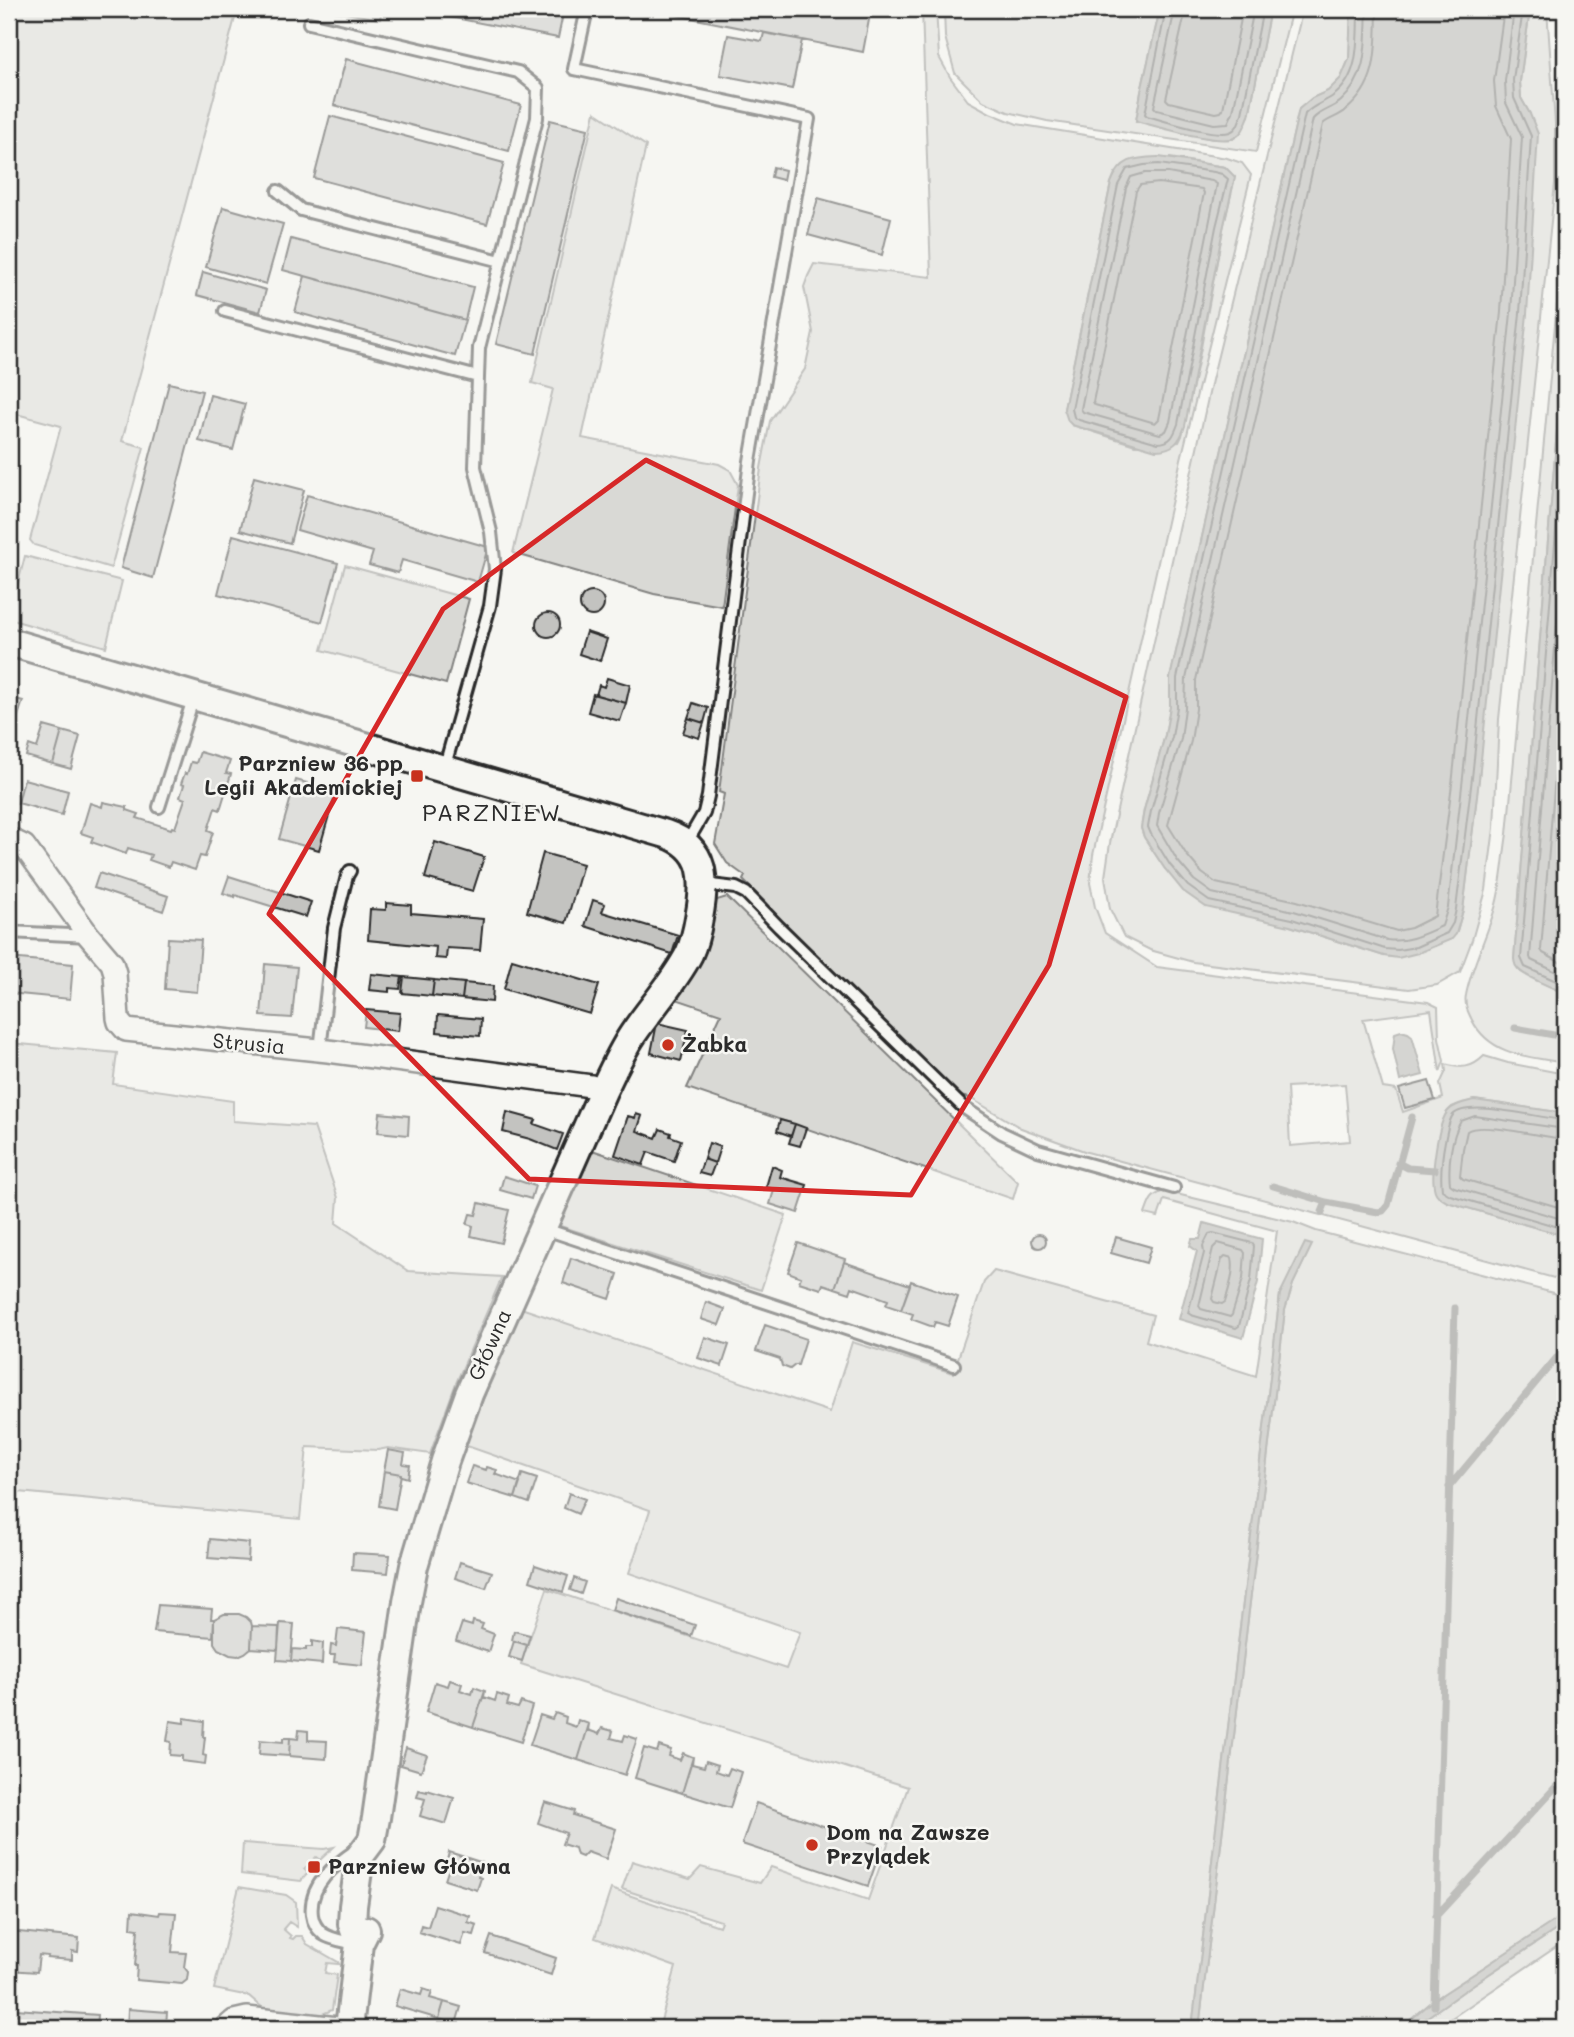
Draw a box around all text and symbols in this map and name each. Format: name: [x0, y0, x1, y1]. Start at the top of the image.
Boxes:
place label: Parzniew 36 pp Legii Akademickiej: [204, 749, 403, 800]
marker: Parzniew 36 pp Legii Akademickiej: [409, 768, 425, 784]
district label: PARZNIEW: [422, 796, 562, 827]
street label: Strusia: [212, 1026, 287, 1059]
place label: Żabka: [682, 1030, 747, 1057]
marker: Żabka: [660, 1037, 676, 1053]
street label: Główna: [461, 1304, 516, 1384]
place label: Dom na Zawsze Przylądek: [826, 1818, 989, 1870]
marker: Dom na Zawsze Przylądek: [804, 1837, 820, 1853]
place label: Parzniew Główna: [328, 1852, 511, 1879]
marker: Parzniew Główna: [306, 1859, 322, 1875]

